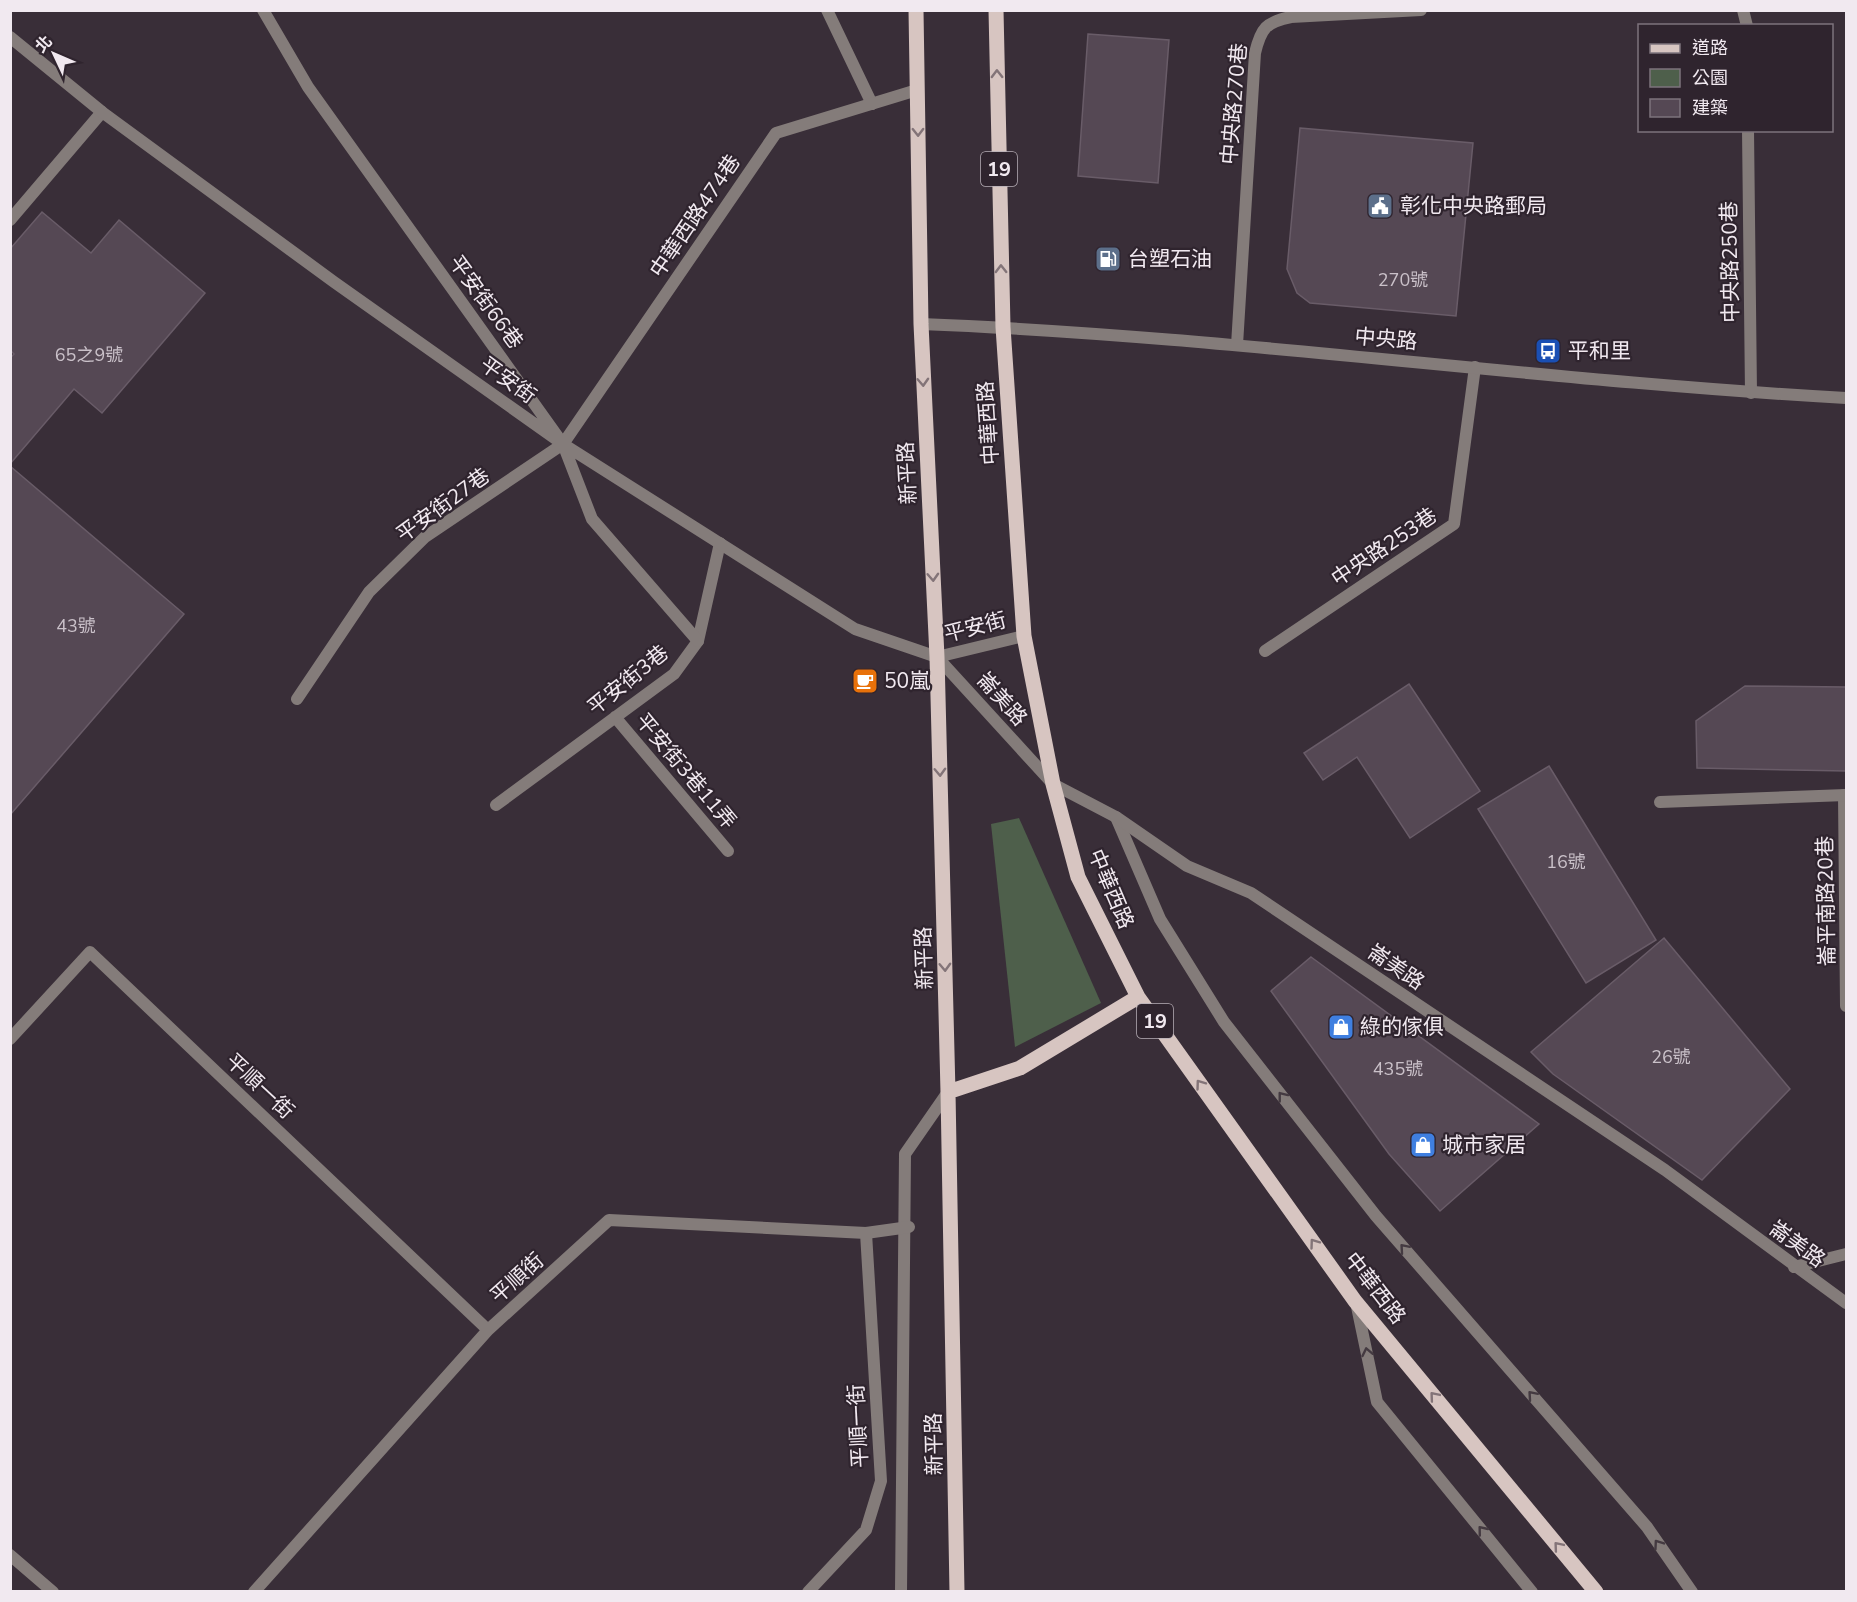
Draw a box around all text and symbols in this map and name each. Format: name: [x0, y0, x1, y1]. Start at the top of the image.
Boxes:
north arrow: [24, 24, 84, 84]
legend: [1638, 24, 1833, 132]
text: 北: [30, 31, 57, 58]
text: 道路: [1692, 36, 1728, 60]
street label: 中央路270巷: [1215, 42, 1253, 166]
text: 公園: [1692, 66, 1728, 90]
one-way arrow: [991, 69, 1004, 78]
text: 建築: [1692, 96, 1728, 120]
one-way arrow: [912, 127, 924, 136]
street label: 中華西路474巷: [643, 149, 747, 283]
road number: 19: [981, 152, 1017, 186]
public building icon: 彰化中央路郵局: [1365, 191, 1395, 221]
place label: 彰化中央路郵局: [1400, 192, 1547, 220]
street label: 中央路250巷: [1715, 201, 1745, 323]
fuel station icon: 台塑石油: [1093, 244, 1123, 274]
place label: 台塑石油: [1128, 245, 1212, 273]
street label: 平安街66巷: [443, 250, 529, 354]
one-way arrow: [995, 264, 1008, 273]
house number: 270號: [1378, 268, 1428, 292]
street label: 中央路: [1353, 322, 1419, 356]
bus stop icon: 平和里: [1533, 336, 1563, 366]
place label: 平和里: [1568, 337, 1631, 365]
house number: 65之9號: [55, 343, 123, 367]
street label: 平安街: [474, 350, 542, 410]
one-way arrow: [917, 378, 930, 387]
street label: 中華西路: [971, 380, 1005, 466]
street label: 新平路: [891, 441, 923, 505]
street label: 平安街27巷: [391, 462, 495, 548]
street label: 中央路253巷: [1326, 501, 1442, 593]
one-way arrow: [926, 573, 939, 582]
street label: 平安街: [941, 606, 1009, 648]
house number: 43號: [56, 614, 96, 638]
street label: 平安街3巷: [582, 639, 674, 721]
cafe icon: 50嵐: [850, 666, 880, 696]
street label: 崙美路: [971, 666, 1033, 732]
place label: 50嵐: [884, 667, 930, 695]
street label: 平安街3巷11弄: [629, 707, 743, 835]
one-way arrow: [934, 767, 946, 776]
street label: 崙平南路20巷: [1811, 836, 1841, 966]
street label: 中華西路: [1082, 845, 1140, 933]
house number: 16號: [1546, 850, 1586, 874]
street label: 新平路: [909, 926, 939, 990]
street label: 崙美路: [1362, 938, 1430, 996]
one-way arrow: [939, 962, 951, 971]
road number: 19: [1137, 1004, 1173, 1038]
shop icon: 綠的傢俱: [1326, 1012, 1356, 1042]
place label: 綠的傢俱: [1360, 1013, 1444, 1041]
house number: 26號: [1651, 1045, 1691, 1069]
street label: 平順一街: [220, 1047, 300, 1125]
house number: 435號: [1373, 1057, 1423, 1081]
one-way arrow: [1197, 1080, 1208, 1091]
one-way arrow: [1278, 1092, 1289, 1103]
shop icon: 城市家居: [1408, 1130, 1438, 1160]
place label: 城市家居: [1442, 1131, 1526, 1159]
street label: 崙美路: [1763, 1214, 1831, 1274]
one-way arrow: [1310, 1238, 1321, 1249]
one-way arrow: [1400, 1244, 1411, 1255]
street label: 中華西路: [1338, 1246, 1412, 1330]
street label: 平順街: [484, 1247, 550, 1309]
one-way arrow: [1361, 1348, 1374, 1358]
street label: 平順一街: [842, 1383, 874, 1469]
one-way arrow: [1528, 1391, 1539, 1402]
one-way arrow: [1430, 1392, 1441, 1403]
street label: 新平路: [919, 1412, 949, 1476]
one-way arrow: [1479, 1526, 1490, 1537]
one-way arrow: [1654, 1539, 1665, 1550]
one-way arrow: [1555, 1542, 1566, 1553]

